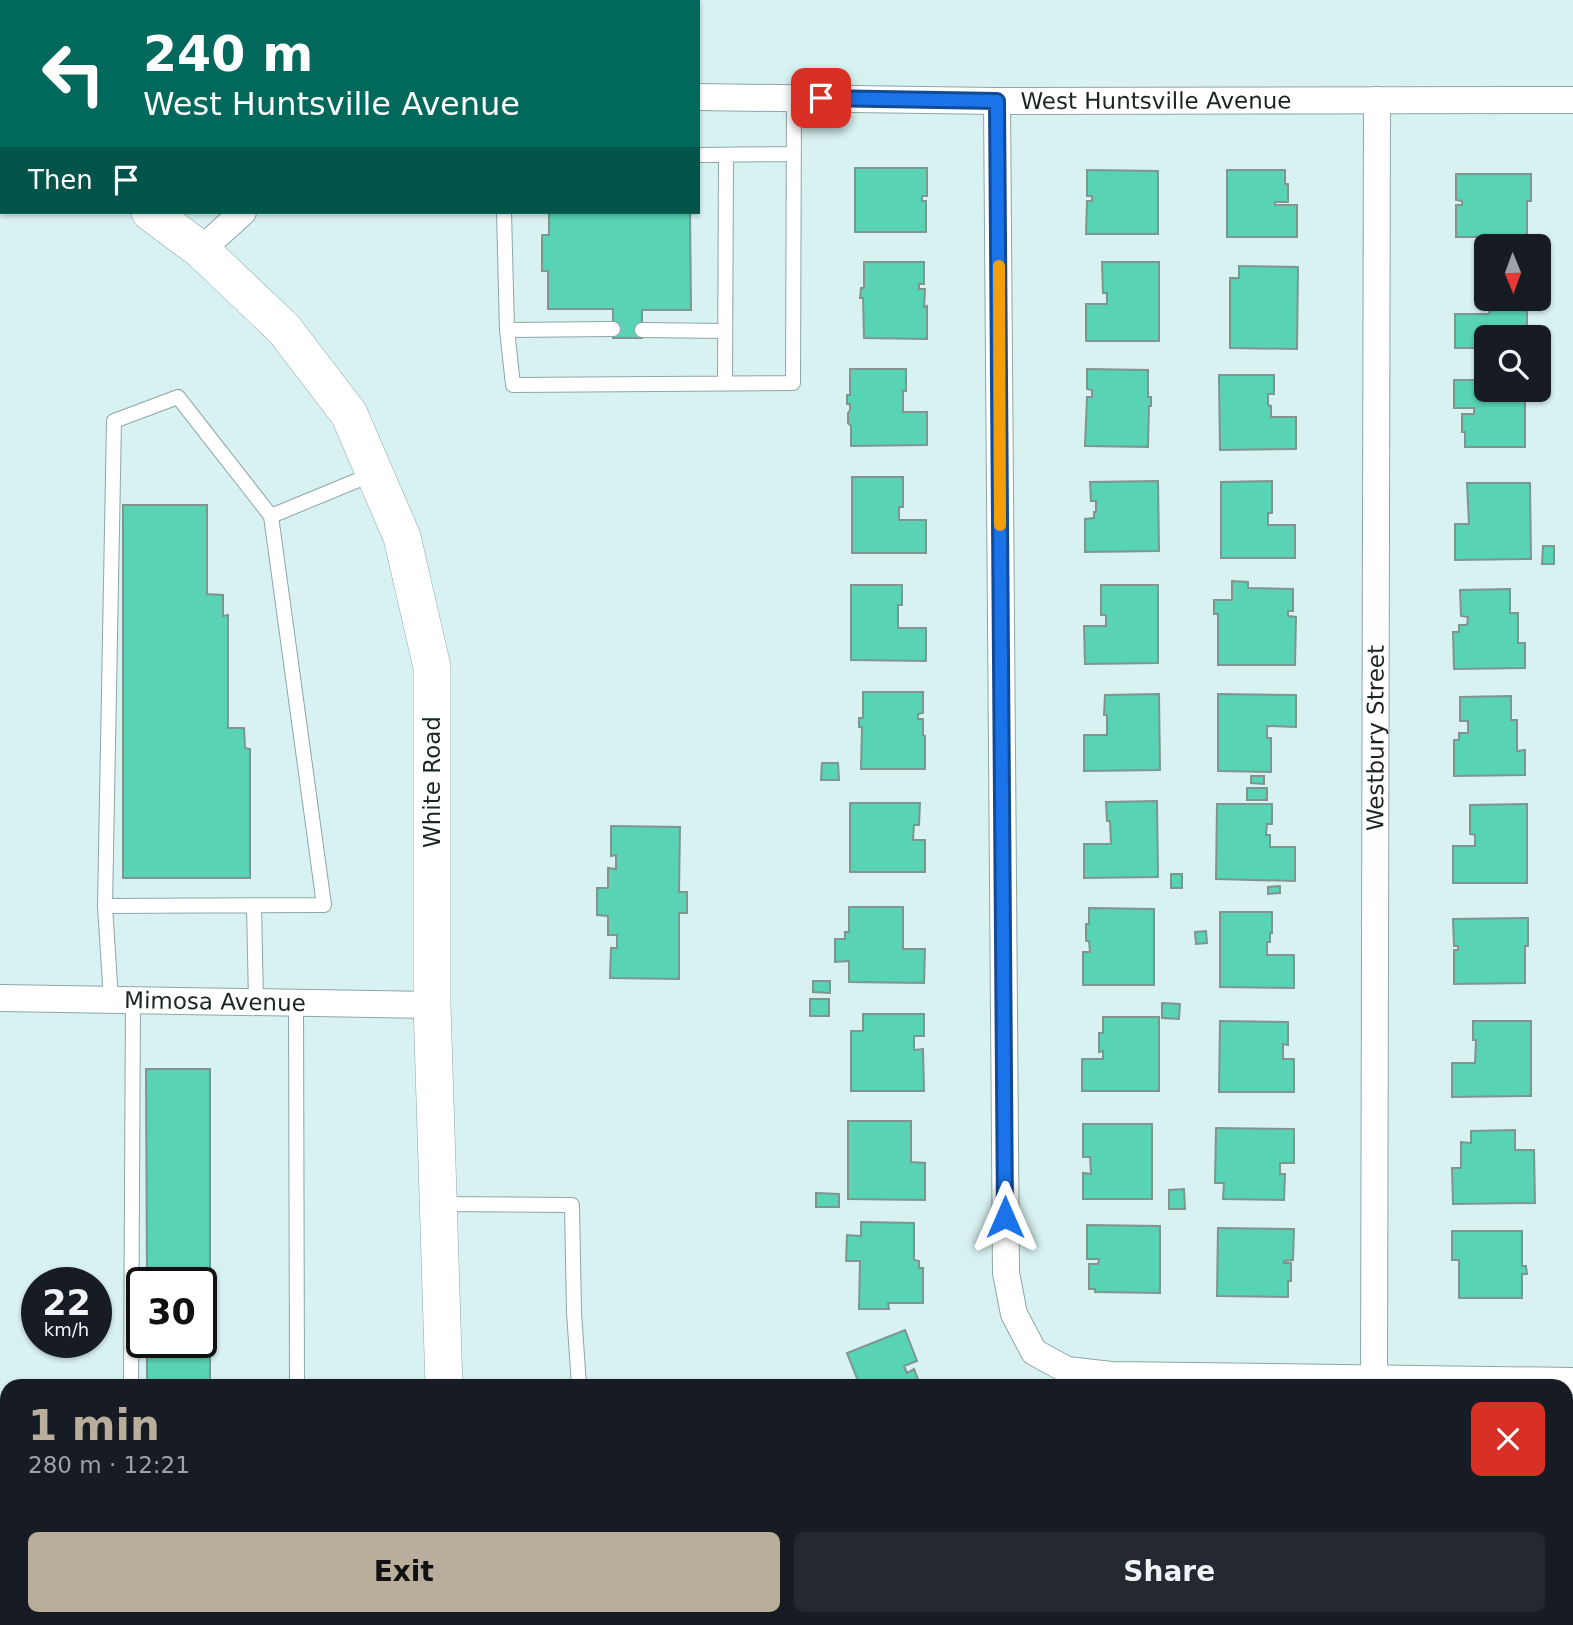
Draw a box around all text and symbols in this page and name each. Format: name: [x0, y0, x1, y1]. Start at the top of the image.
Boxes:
text: 240 m: [143, 26, 313, 83]
icon: left: [28, 28, 119, 119]
pin: [791, 68, 851, 128]
icon: arrive: [802, 79, 840, 117]
text: West Huntsville Avenue: [143, 85, 520, 123]
street label: West Huntsville Avenue: [1020, 87, 1292, 114]
icon: arrive: [107, 161, 145, 199]
text: Then: [28, 165, 93, 195]
north arrow: [1474, 234, 1550, 312]
map controls: [1474, 234, 1551, 402]
button: search: [1474, 325, 1551, 402]
street label: Westbury Street: [1362, 645, 1389, 831]
street label: White Road: [419, 716, 445, 848]
street label: Mimosa Avenue: [124, 987, 306, 1016]
position arrow: [968, 1180, 1042, 1254]
speed limit sign: 30: [126, 1267, 217, 1358]
text: 22: [42, 1283, 91, 1323]
text: km/h: [44, 1319, 89, 1340]
text: 1 min: [28, 1401, 160, 1450]
button: close: [1471, 1402, 1545, 1476]
text: 280 m · 12:21: [28, 1452, 190, 1478]
button: Exit: [28, 1532, 780, 1612]
button: Share: [794, 1532, 1545, 1612]

